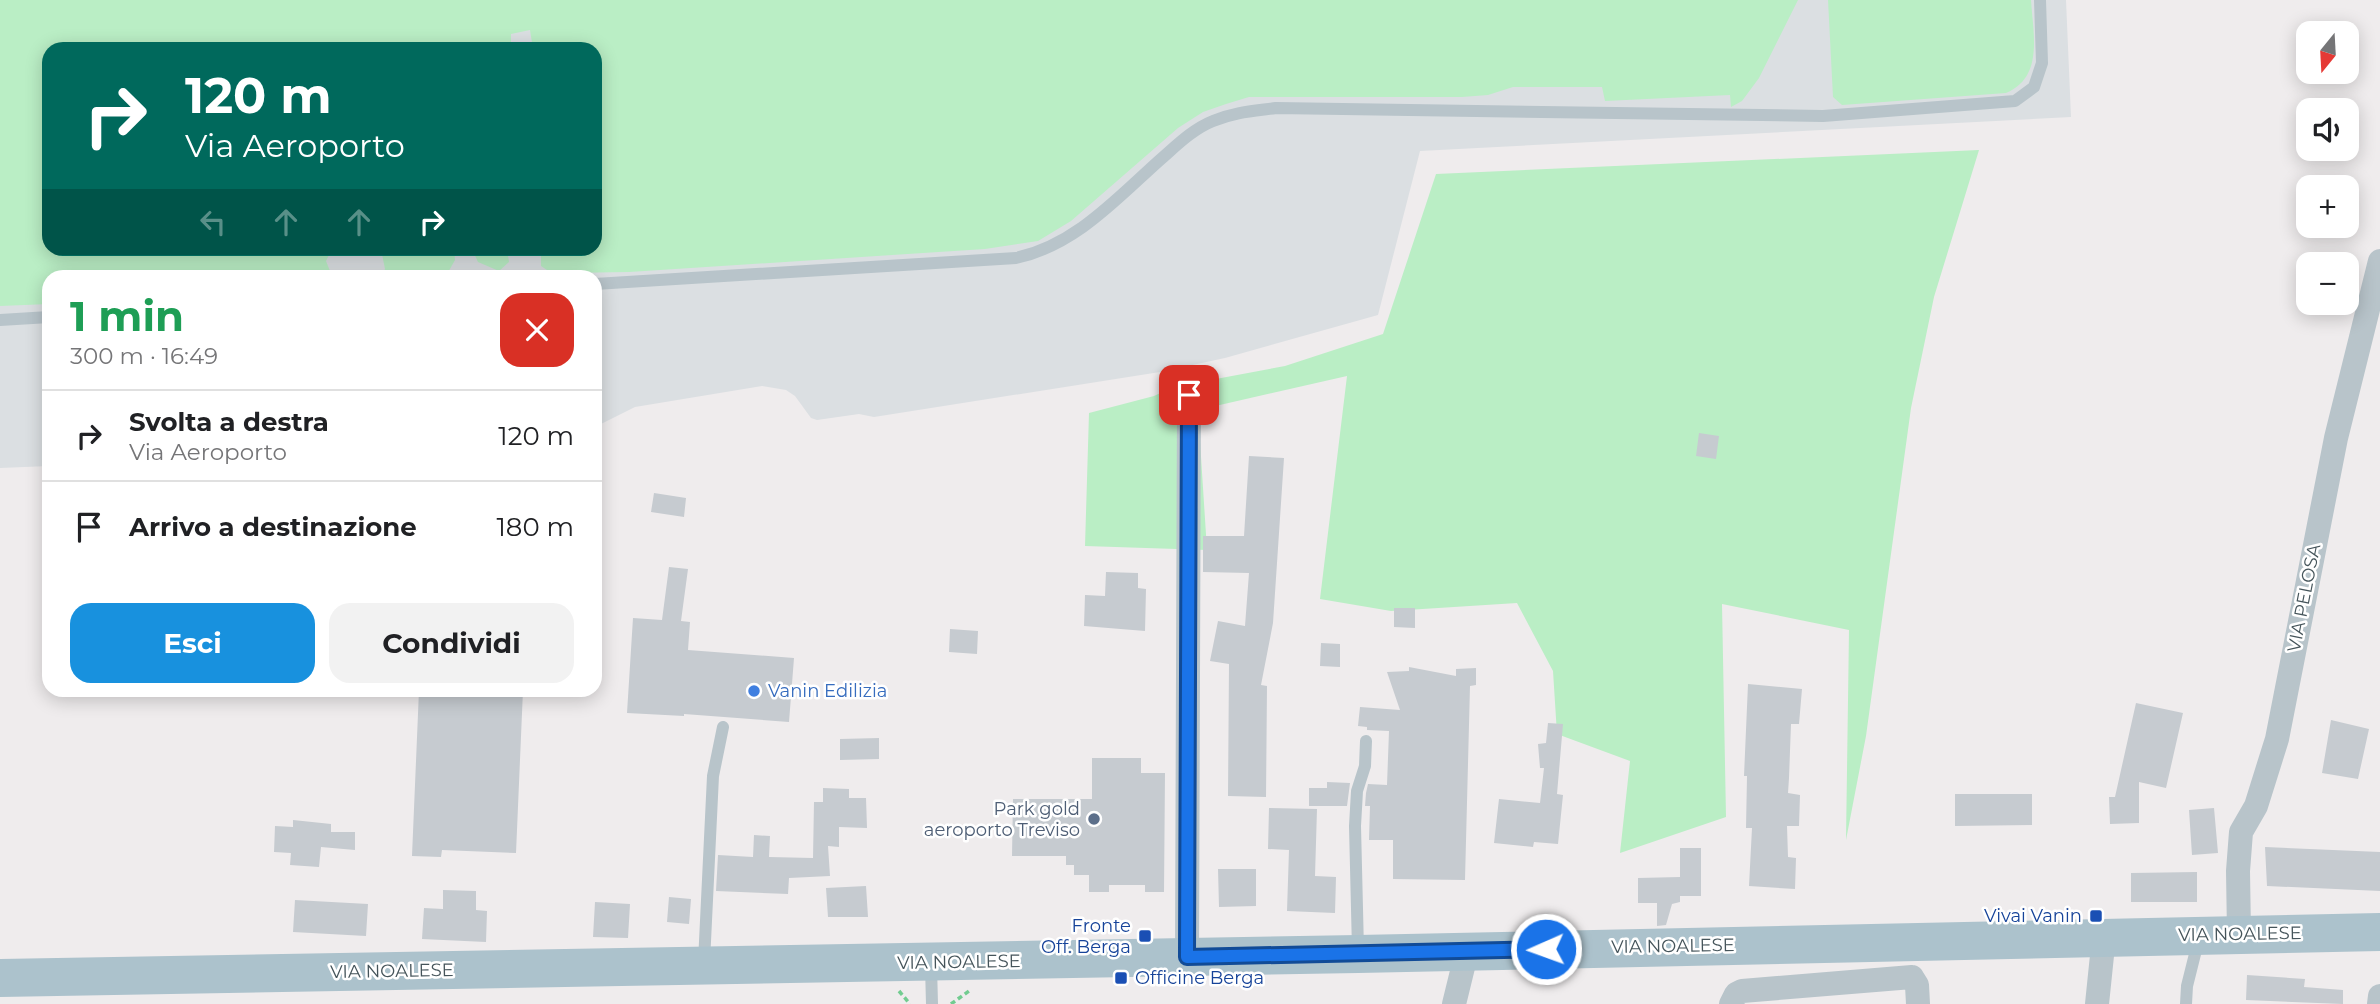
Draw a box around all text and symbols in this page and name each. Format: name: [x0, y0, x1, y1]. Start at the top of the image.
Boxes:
north arrow: [2296, 21, 2359, 84]
map controls: [2296, 21, 2359, 315]
text: 120 m: [185, 66, 332, 125]
icon: right: [70, 70, 161, 161]
button: sound: [2296, 98, 2359, 161]
text: Via Aeroporto: [185, 126, 405, 165]
button: +: [2296, 175, 2359, 238]
icon: left: [194, 203, 232, 241]
icon: ahead: [267, 203, 305, 241]
icon: ahead: [340, 203, 378, 241]
icon: right: [413, 203, 451, 241]
button: −: [2296, 252, 2359, 315]
text: 1 min: [70, 290, 184, 342]
button: close: [500, 293, 574, 367]
text: 300 m · 16:49: [70, 342, 218, 370]
pin: [1159, 365, 1219, 425]
icon: arrive: [1170, 376, 1208, 414]
text: Svolta a destra: [129, 406, 329, 438]
icon: right: [70, 417, 108, 455]
text: 120 m: [498, 420, 574, 452]
text: Via Aeroporto: [129, 438, 287, 466]
icon: arrive: [70, 508, 108, 546]
text: Arrivo a destinazione: [129, 511, 417, 543]
text: 180 m: [496, 511, 574, 543]
street label: VIA PELOSA: [2283, 542, 2325, 654]
button: Esci: [70, 603, 315, 683]
button: Condividi: [329, 603, 574, 683]
place label: Vanin Edilizia: [768, 680, 887, 702]
marker: Vanin Edilizia: [746, 683, 762, 699]
place label: Park gold aeroporto Treviso: [924, 798, 1080, 841]
marker: Park gold aeroporto Treviso: [1086, 811, 1102, 827]
place label: Vivai Vanin: [1984, 905, 2082, 927]
marker: Vivai Vanin: [2088, 908, 2104, 924]
position arrow: [1509, 912, 1583, 986]
place label: Fronte Off. Berga: [1041, 915, 1131, 958]
street label: VIA NOALESE: [2178, 922, 2302, 946]
marker: Fronte Off. Berga: [1137, 928, 1153, 944]
street label: VIA NOALESE: [1611, 934, 1735, 958]
street label: VIA NOALESE: [897, 950, 1021, 974]
street label: VIA NOALESE: [330, 959, 454, 983]
place label: Officine Berga: [1135, 967, 1264, 989]
marker: Officine Berga: [1113, 970, 1129, 986]

